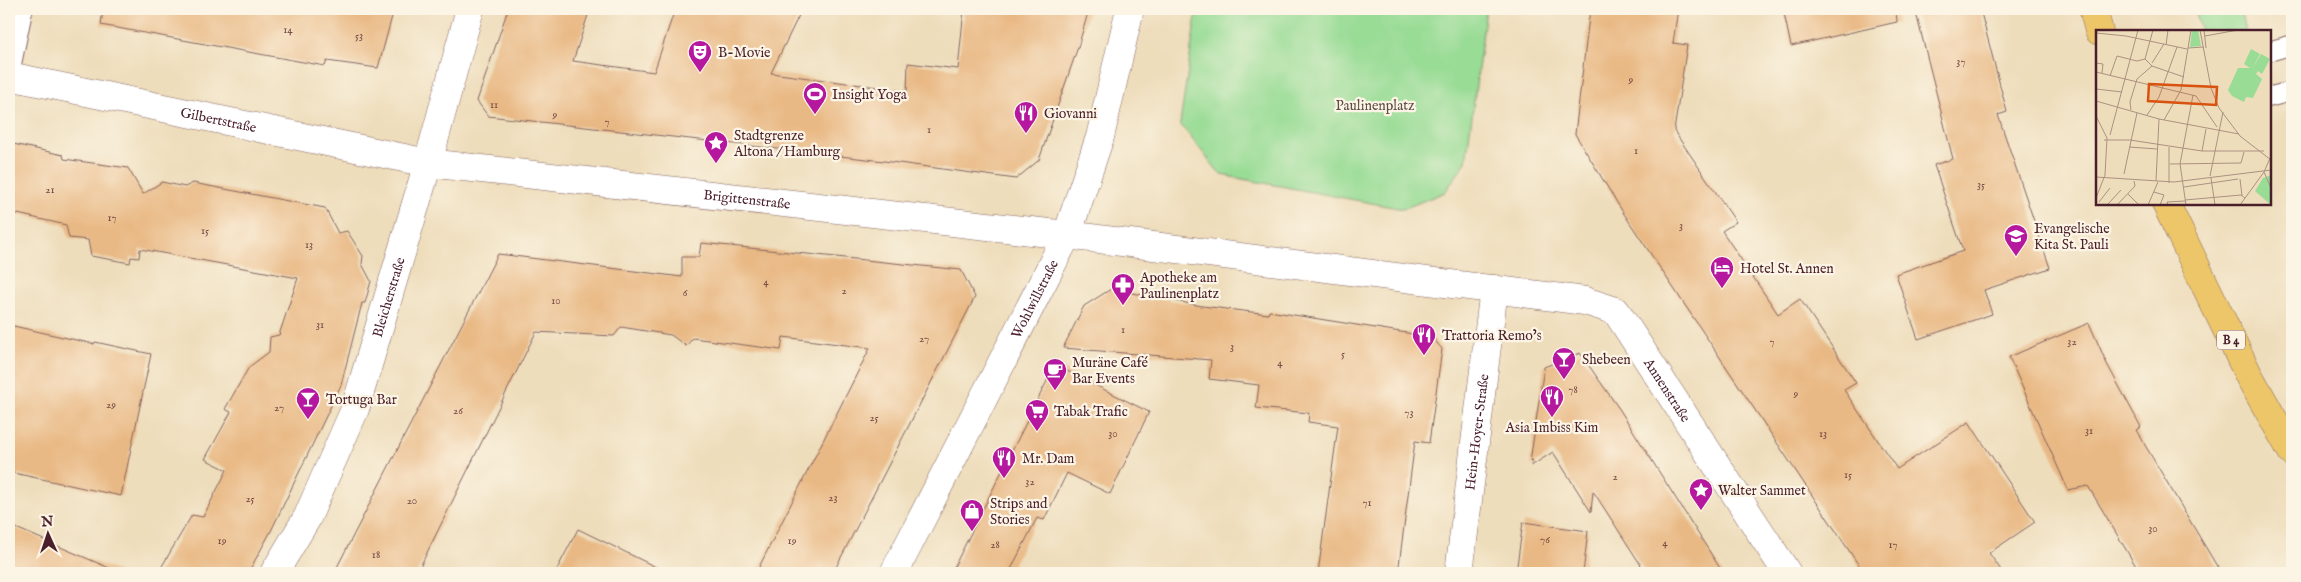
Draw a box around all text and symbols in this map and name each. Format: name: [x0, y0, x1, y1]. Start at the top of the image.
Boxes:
house number: 14: [283, 23, 293, 37]
house number: 53: [355, 29, 363, 43]
inset map: [2096, 30, 2271, 205]
theatre icon: B-Movie: [687, 39, 713, 73]
place label: B-Movie: [718, 44, 771, 62]
house number: 37: [1956, 55, 1966, 69]
house number: 9: [1628, 73, 1634, 87]
sports icon: Insight Yoga: [802, 81, 828, 115]
place label: Insight Yoga: [832, 86, 908, 104]
park label: Paulinenplatz: [1336, 97, 1415, 115]
house number: 11: [490, 98, 498, 112]
restaurant icon: Giovanni: [1013, 100, 1039, 134]
street label: Gilbertstraße: [179, 104, 259, 137]
place label: Giovanni: [1044, 105, 1097, 123]
house number: 9: [552, 108, 558, 122]
house number: 7: [604, 115, 610, 129]
house number: 1: [927, 123, 931, 137]
place label: Stadtgrenze Altona / Hamburg: [733, 127, 841, 161]
place icon: Stadtgrenze Altona / Hamburg: [703, 130, 729, 164]
house number: 1: [1634, 144, 1638, 158]
house number: 35: [1977, 178, 1985, 192]
house number: 21: [45, 183, 55, 197]
street label: Brigittenstraße: [702, 186, 792, 214]
house number: 17: [107, 211, 117, 225]
house number: 3: [1679, 219, 1683, 233]
place label: Evangelische Kita St. Pauli: [2034, 220, 2110, 254]
school or university icon: Evangelische Kita St. Pauli: [2003, 223, 2029, 257]
house number: 15: [201, 224, 209, 238]
house number: 13: [305, 238, 313, 252]
street label: Bleicherstraße: [369, 255, 410, 340]
hotel icon: Hotel St. Annen: [1709, 255, 1735, 289]
street label: Wohlwillstraße: [1008, 256, 1063, 342]
place label: Hotel St. Annen: [1740, 260, 1834, 278]
place label: Apotheke am Paulinenplatz: [1139, 269, 1219, 303]
pharmacy icon: Apotheke am Paulinenplatz: [1110, 272, 1136, 306]
house number: 4: [763, 275, 769, 289]
house number: 2: [841, 284, 847, 298]
house number: 6: [683, 286, 688, 300]
house number: 10: [551, 294, 561, 308]
house number: 31: [316, 318, 324, 332]
restaurant icon: Trattoria Remo’s: [1411, 322, 1437, 356]
house number: 1: [1121, 323, 1125, 337]
place label: Trattoria Remo’s: [1442, 327, 1542, 345]
road number: B 4: [2217, 330, 2245, 350]
house number: 27: [919, 332, 929, 346]
house number: 7: [1769, 335, 1775, 349]
house number: 32: [2067, 335, 2077, 349]
house number: 3: [1230, 340, 1234, 354]
bar icon: Shebeen: [1551, 346, 1577, 380]
house number: 5: [1341, 347, 1345, 361]
place label: Shebeen: [1582, 351, 1631, 369]
place label: Muräne Café Bar Events: [1072, 354, 1148, 388]
street label: Annenstraße: [1639, 354, 1694, 426]
house number: 4: [1277, 356, 1283, 370]
cafe icon: Muräne Café Bar Events: [1042, 357, 1068, 391]
street label: Hein-Hoyer-Straße: [1461, 372, 1494, 491]
house number: 78: [1568, 383, 1578, 397]
restaurant icon: Asia Imbiss Kim: [1539, 384, 1565, 418]
bar icon: Tortuga Bar: [295, 386, 321, 420]
house number: 9: [1793, 387, 1799, 401]
place label: Tortuga Bar: [326, 391, 397, 409]
house number: 29: [106, 398, 116, 412]
supermarket icon: Tabak Trafic: [1024, 398, 1050, 432]
house number: 27: [274, 401, 284, 415]
place label: Tabak Trafic: [1054, 403, 1128, 421]
house number: 26: [453, 404, 463, 418]
house number: 73: [1404, 406, 1414, 420]
house number: 25: [869, 411, 879, 425]
place label: Asia Imbiss Kim: [1505, 419, 1599, 437]
house number: 31: [2085, 424, 2093, 438]
house number: 30: [1108, 427, 1118, 441]
house number: 13: [1819, 427, 1827, 441]
restaurant icon: Mr. Dam: [991, 445, 1017, 479]
place label: Mr. Dam: [1022, 450, 1075, 468]
house number: 15: [1844, 468, 1852, 482]
house number: 2: [1612, 470, 1618, 484]
house number: 32: [1025, 475, 1035, 489]
place icon: Walter Sammet: [1688, 477, 1714, 511]
place label: Walter Sammet: [1718, 482, 1806, 500]
house number: 23: [828, 491, 838, 505]
house number: 25: [245, 492, 255, 506]
house number: 20: [407, 494, 417, 508]
place label: Strips and Stories: [990, 495, 1048, 529]
house number: 71: [1362, 496, 1372, 510]
shop icon: Strips and Stories: [959, 498, 985, 532]
north arrow: [22, 510, 72, 560]
text: N: [40, 513, 54, 531]
house number: 30: [2148, 522, 2158, 536]
house number: 76: [1540, 533, 1550, 547]
house number: 19: [218, 534, 227, 548]
house number: 19: [788, 534, 797, 548]
house number: 4: [1662, 536, 1668, 550]
house number: 28: [990, 538, 1000, 552]
house number: 17: [1888, 538, 1898, 552]
house number: 18: [372, 548, 380, 562]

